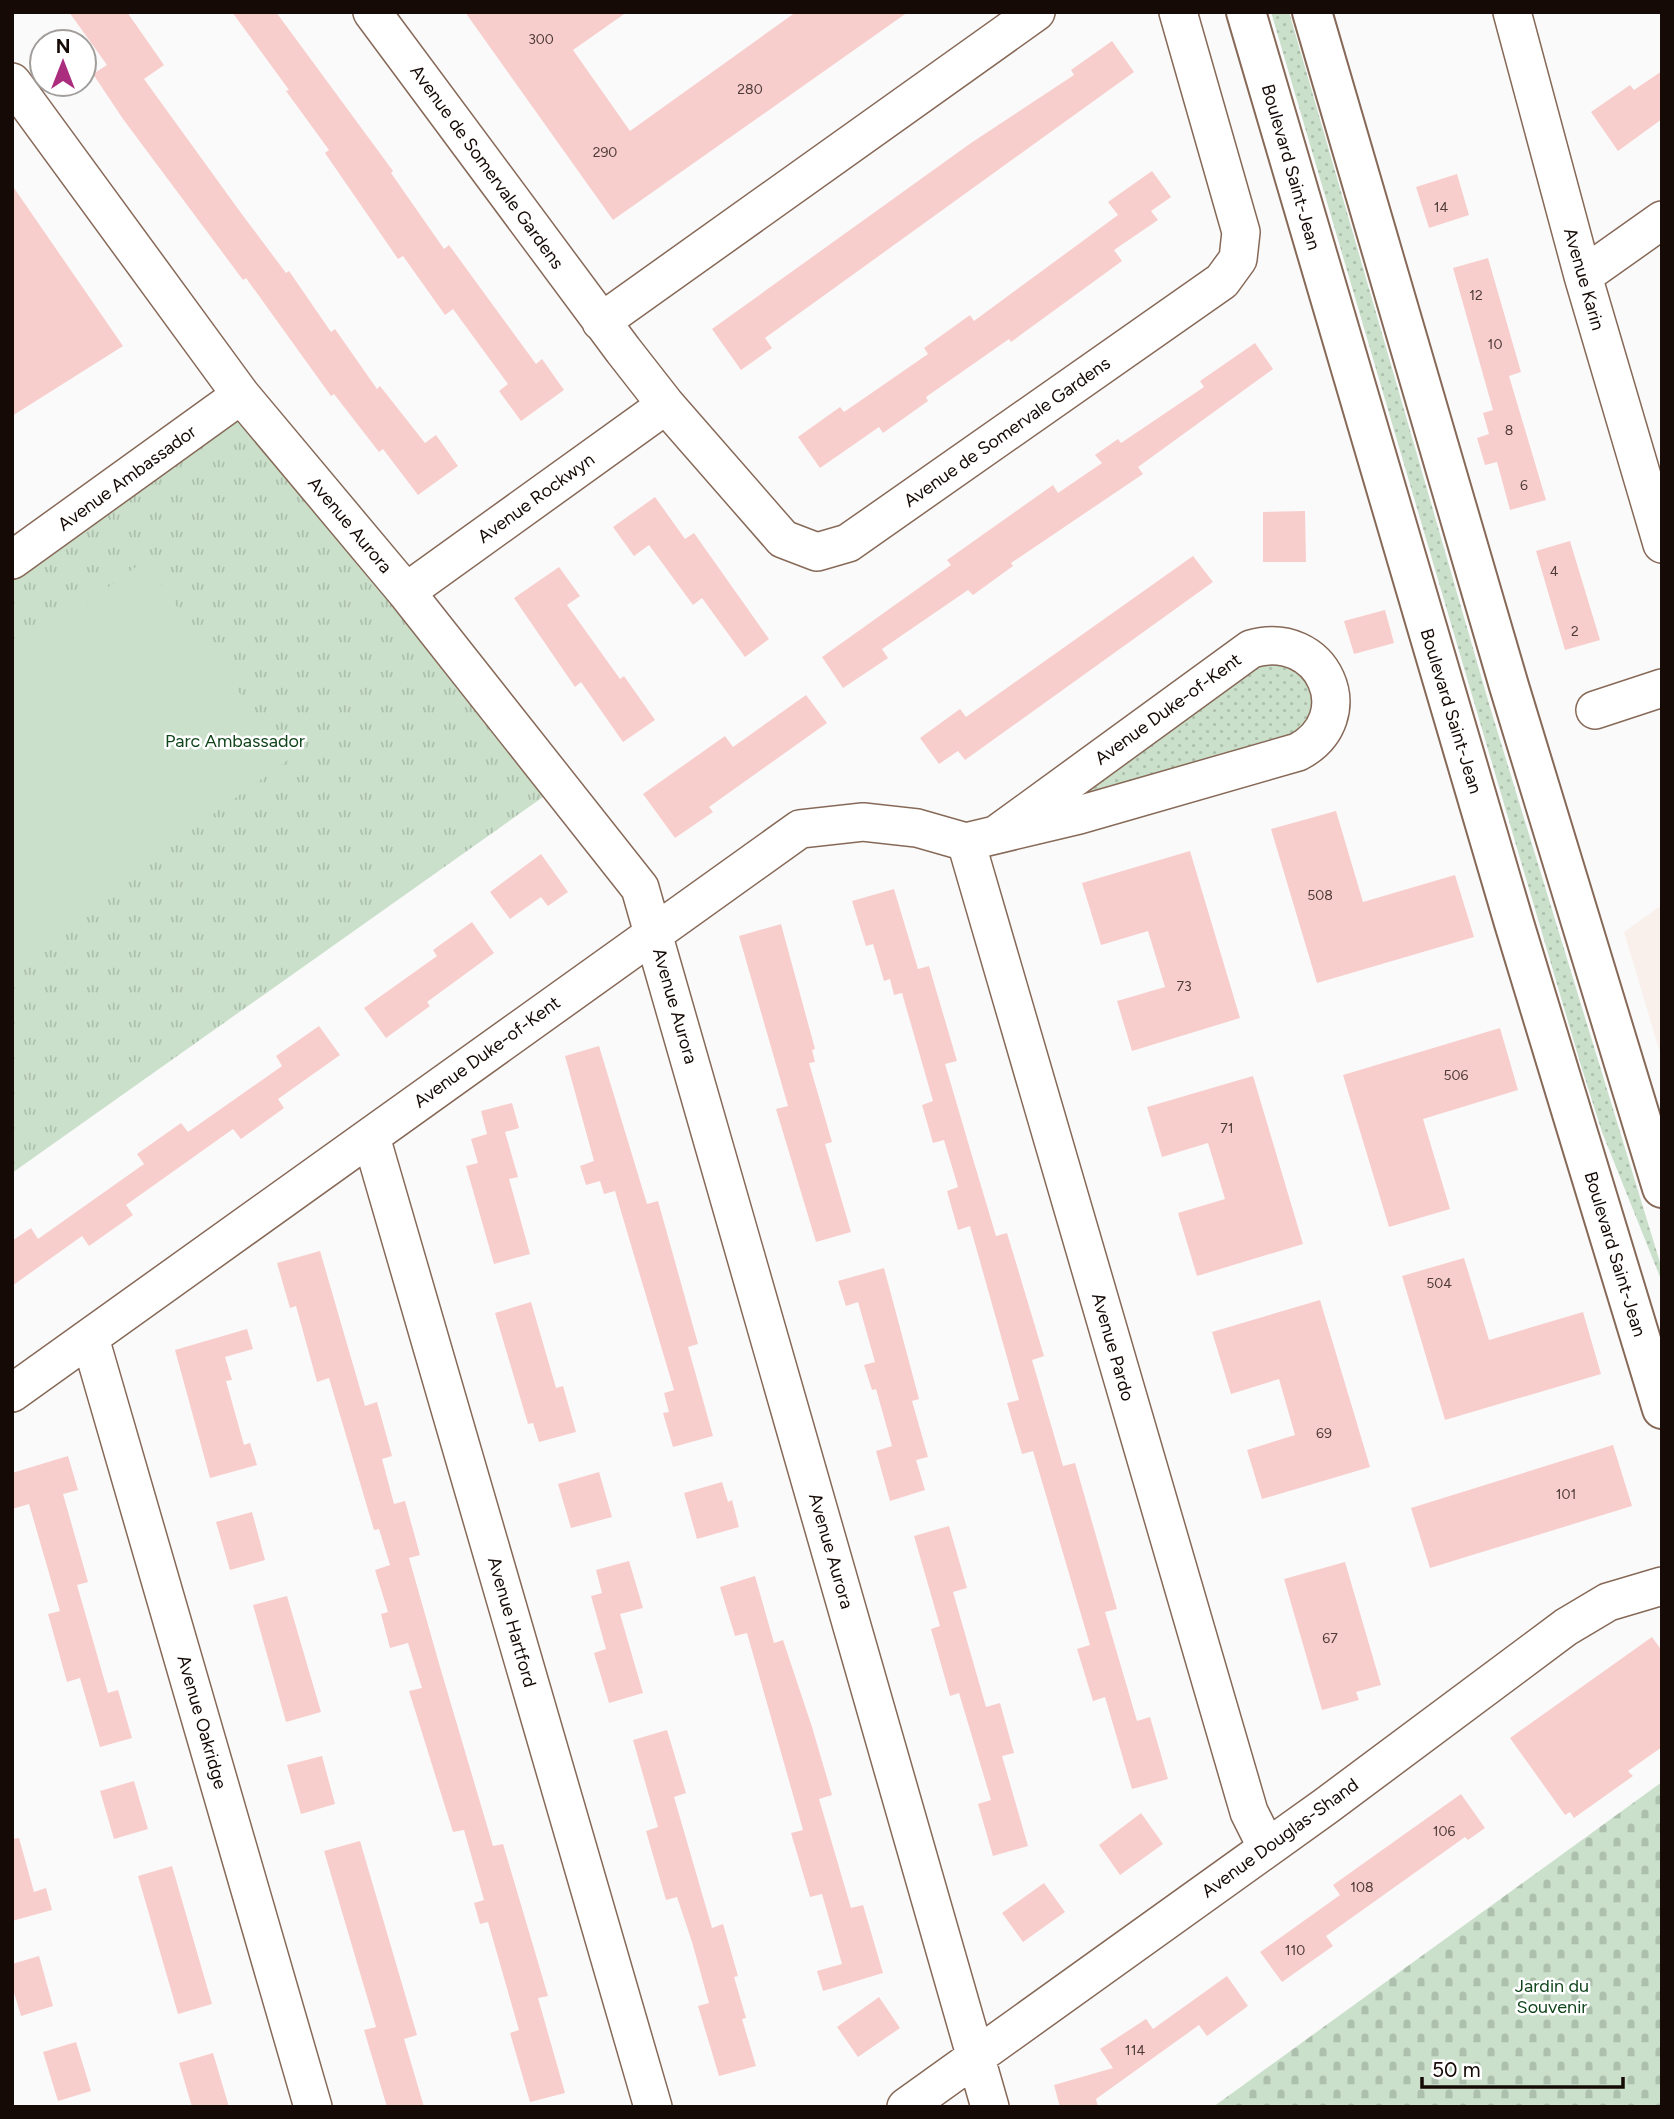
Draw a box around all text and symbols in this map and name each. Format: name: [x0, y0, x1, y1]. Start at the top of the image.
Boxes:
north arrow: [28, 28, 98, 98]
house number: 300: [528, 31, 554, 48]
text: N: [56, 35, 70, 58]
street label: Avenue de Somervale Gardens: [405, 61, 569, 273]
house number: 280: [737, 81, 763, 98]
street label: Boulevard Saint-Jean: [1257, 82, 1325, 252]
house number: 290: [593, 144, 617, 161]
house number: 14: [1434, 199, 1449, 216]
street label: Avenue Karin: [1559, 225, 1609, 333]
house number: 12: [1469, 287, 1483, 304]
house number: 10: [1488, 336, 1502, 353]
street label: Avenue de Somervale Gardens: [899, 352, 1115, 512]
street label: Avenue Ambassador: [54, 420, 200, 536]
house number: 8: [1505, 422, 1513, 439]
street label: Avenue Rockwyn: [473, 448, 599, 548]
street label: Avenue Aurora: [303, 472, 397, 578]
house number: 6: [1520, 477, 1528, 494]
house number: 4: [1550, 563, 1559, 580]
house number: 2: [1571, 623, 1579, 640]
street label: Boulevard Saint-Jean: [1415, 626, 1487, 796]
street label: Avenue Duke-of-Kent: [1090, 648, 1246, 770]
park label: Parc Ambassador: [165, 730, 305, 752]
house number: 508: [1307, 887, 1333, 904]
street label: Avenue Aurora: [648, 946, 702, 1066]
house number: 73: [1176, 978, 1192, 995]
street label: Avenue Duke-of-Kent: [409, 991, 565, 1113]
house number: 506: [1444, 1067, 1469, 1084]
house number: 71: [1220, 1120, 1234, 1137]
street label: Boulevard Saint-Jean: [1579, 1169, 1651, 1339]
house number: 504: [1426, 1275, 1452, 1292]
street label: Avenue Pardo: [1087, 1290, 1139, 1404]
house number: 69: [1316, 1425, 1332, 1442]
house number: 101: [1556, 1486, 1576, 1503]
street label: Avenue Aurora: [804, 1491, 858, 1611]
street label: Avenue Hartford: [483, 1554, 541, 1690]
house number: 67: [1322, 1630, 1338, 1647]
street label: Avenue Oakridge: [172, 1652, 232, 1792]
street label: Avenue Douglas-Shand: [1197, 1774, 1363, 1902]
house number: 106: [1433, 1823, 1455, 1840]
house number: 108: [1350, 1879, 1374, 1896]
house number: 110: [1285, 1942, 1305, 1959]
park label: Jardin du Souvenir: [1515, 1975, 1589, 2018]
house number: 114: [1125, 2042, 1145, 2059]
scale bar: [1422, 2046, 1623, 2090]
text: 50 m: [1432, 2057, 1481, 2082]

